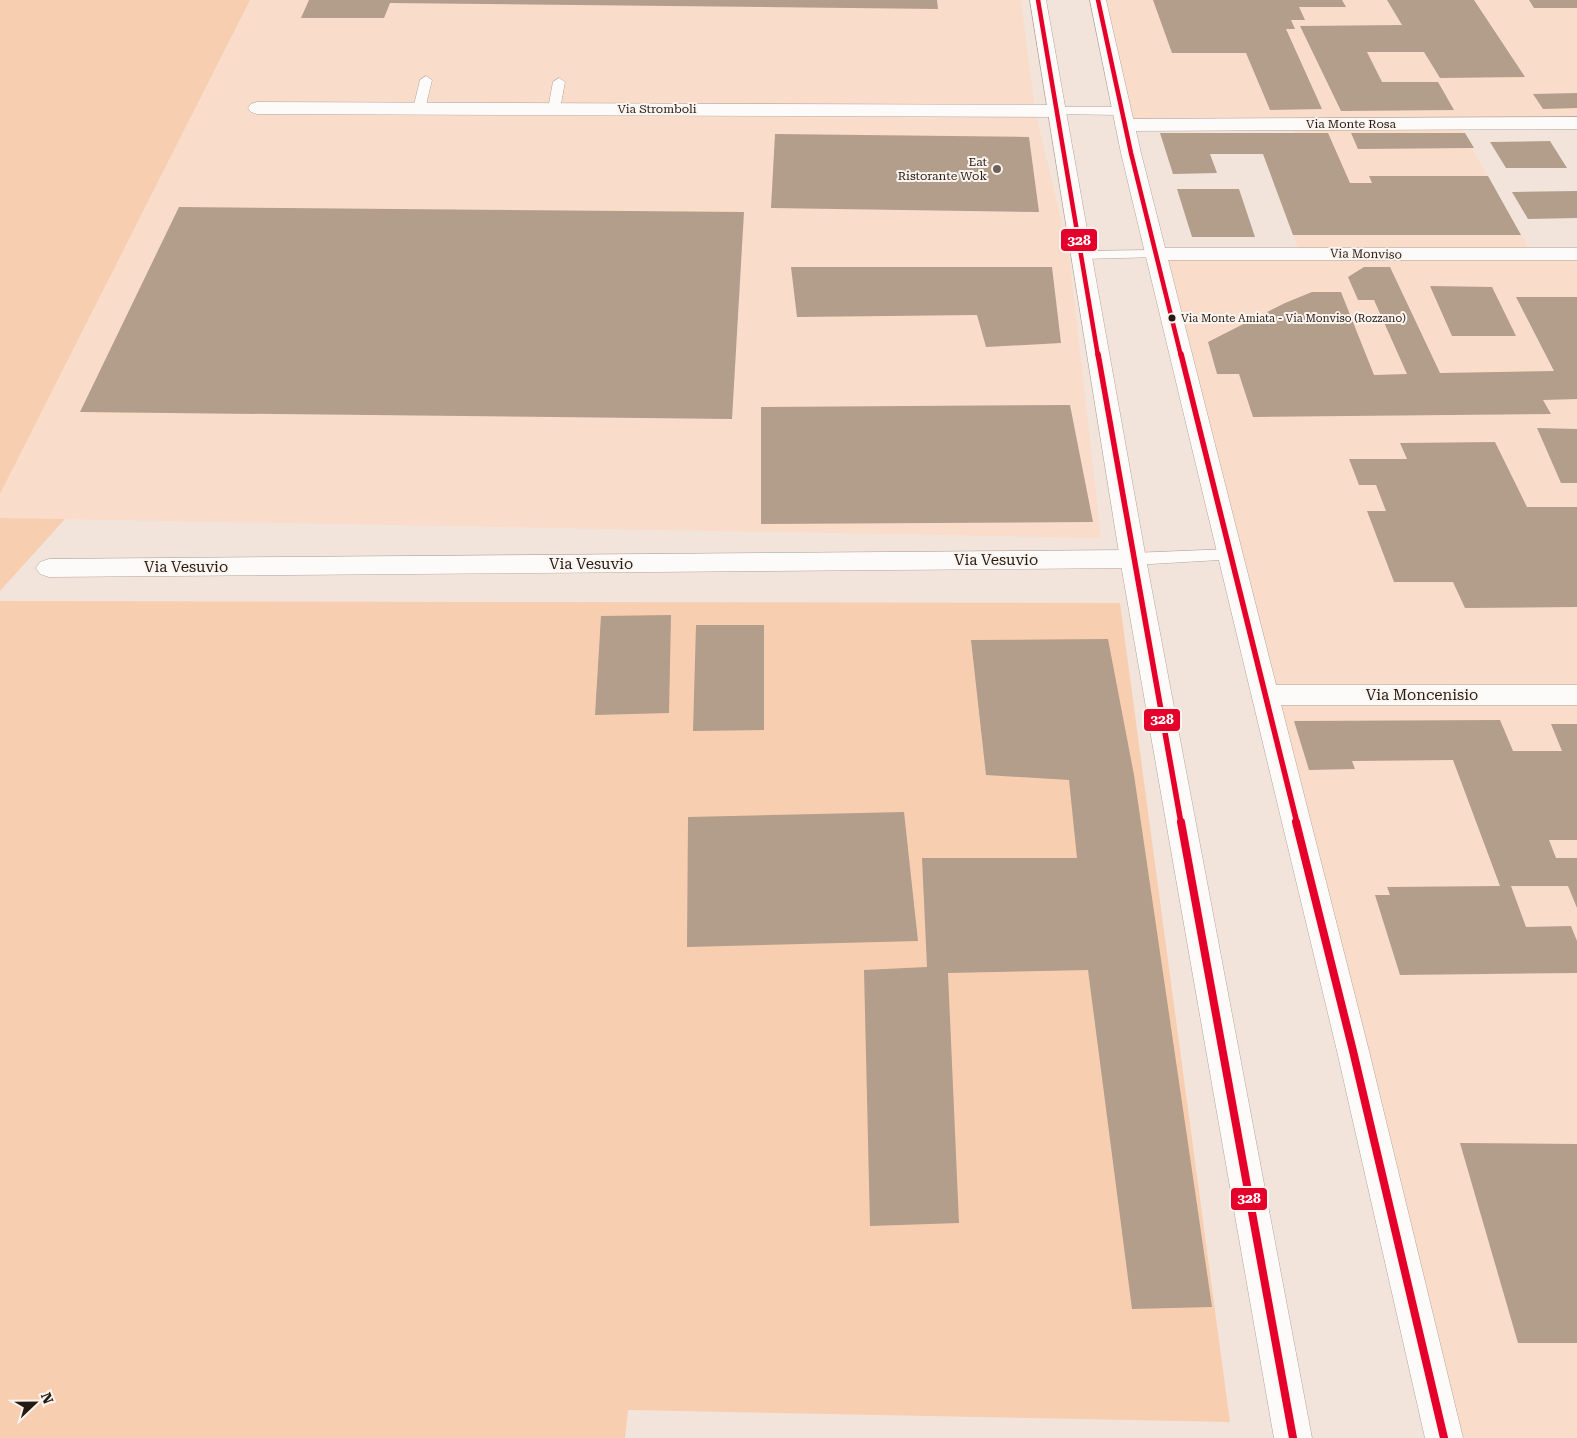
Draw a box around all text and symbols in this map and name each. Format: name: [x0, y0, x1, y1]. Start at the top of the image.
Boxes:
street label: Via Stromboli: [617, 102, 697, 116]
street label: Via Monte Rosa: [1306, 117, 1396, 131]
place label: Eat Ristorante Wok: [898, 155, 988, 183]
marker: Eat Ristorante Wok: [991, 163, 1003, 175]
line badge: 328: [1060, 228, 1098, 252]
text: 328: [1067, 232, 1091, 248]
street label: Via Monviso: [1330, 246, 1402, 262]
place label: Via Monte Amiata - Via Monviso (Rozzano): [1181, 312, 1406, 325]
marker: Via Monte Amiata - Via Monviso (Rozzano): [1167, 313, 1177, 323]
street label: Via Vesuvio: [954, 551, 1038, 569]
street label: Via Vesuvio: [549, 555, 633, 573]
street label: Via Vesuvio: [144, 558, 228, 576]
street label: Via Moncenisio: [1366, 686, 1478, 704]
line badge: 328: [1143, 708, 1181, 732]
text: 328: [1150, 711, 1174, 727]
line badge: 328: [1230, 1187, 1268, 1211]
text: 328: [1237, 1190, 1261, 1206]
north arrow: [10, 1378, 60, 1428]
text: N: [38, 1390, 57, 1406]

